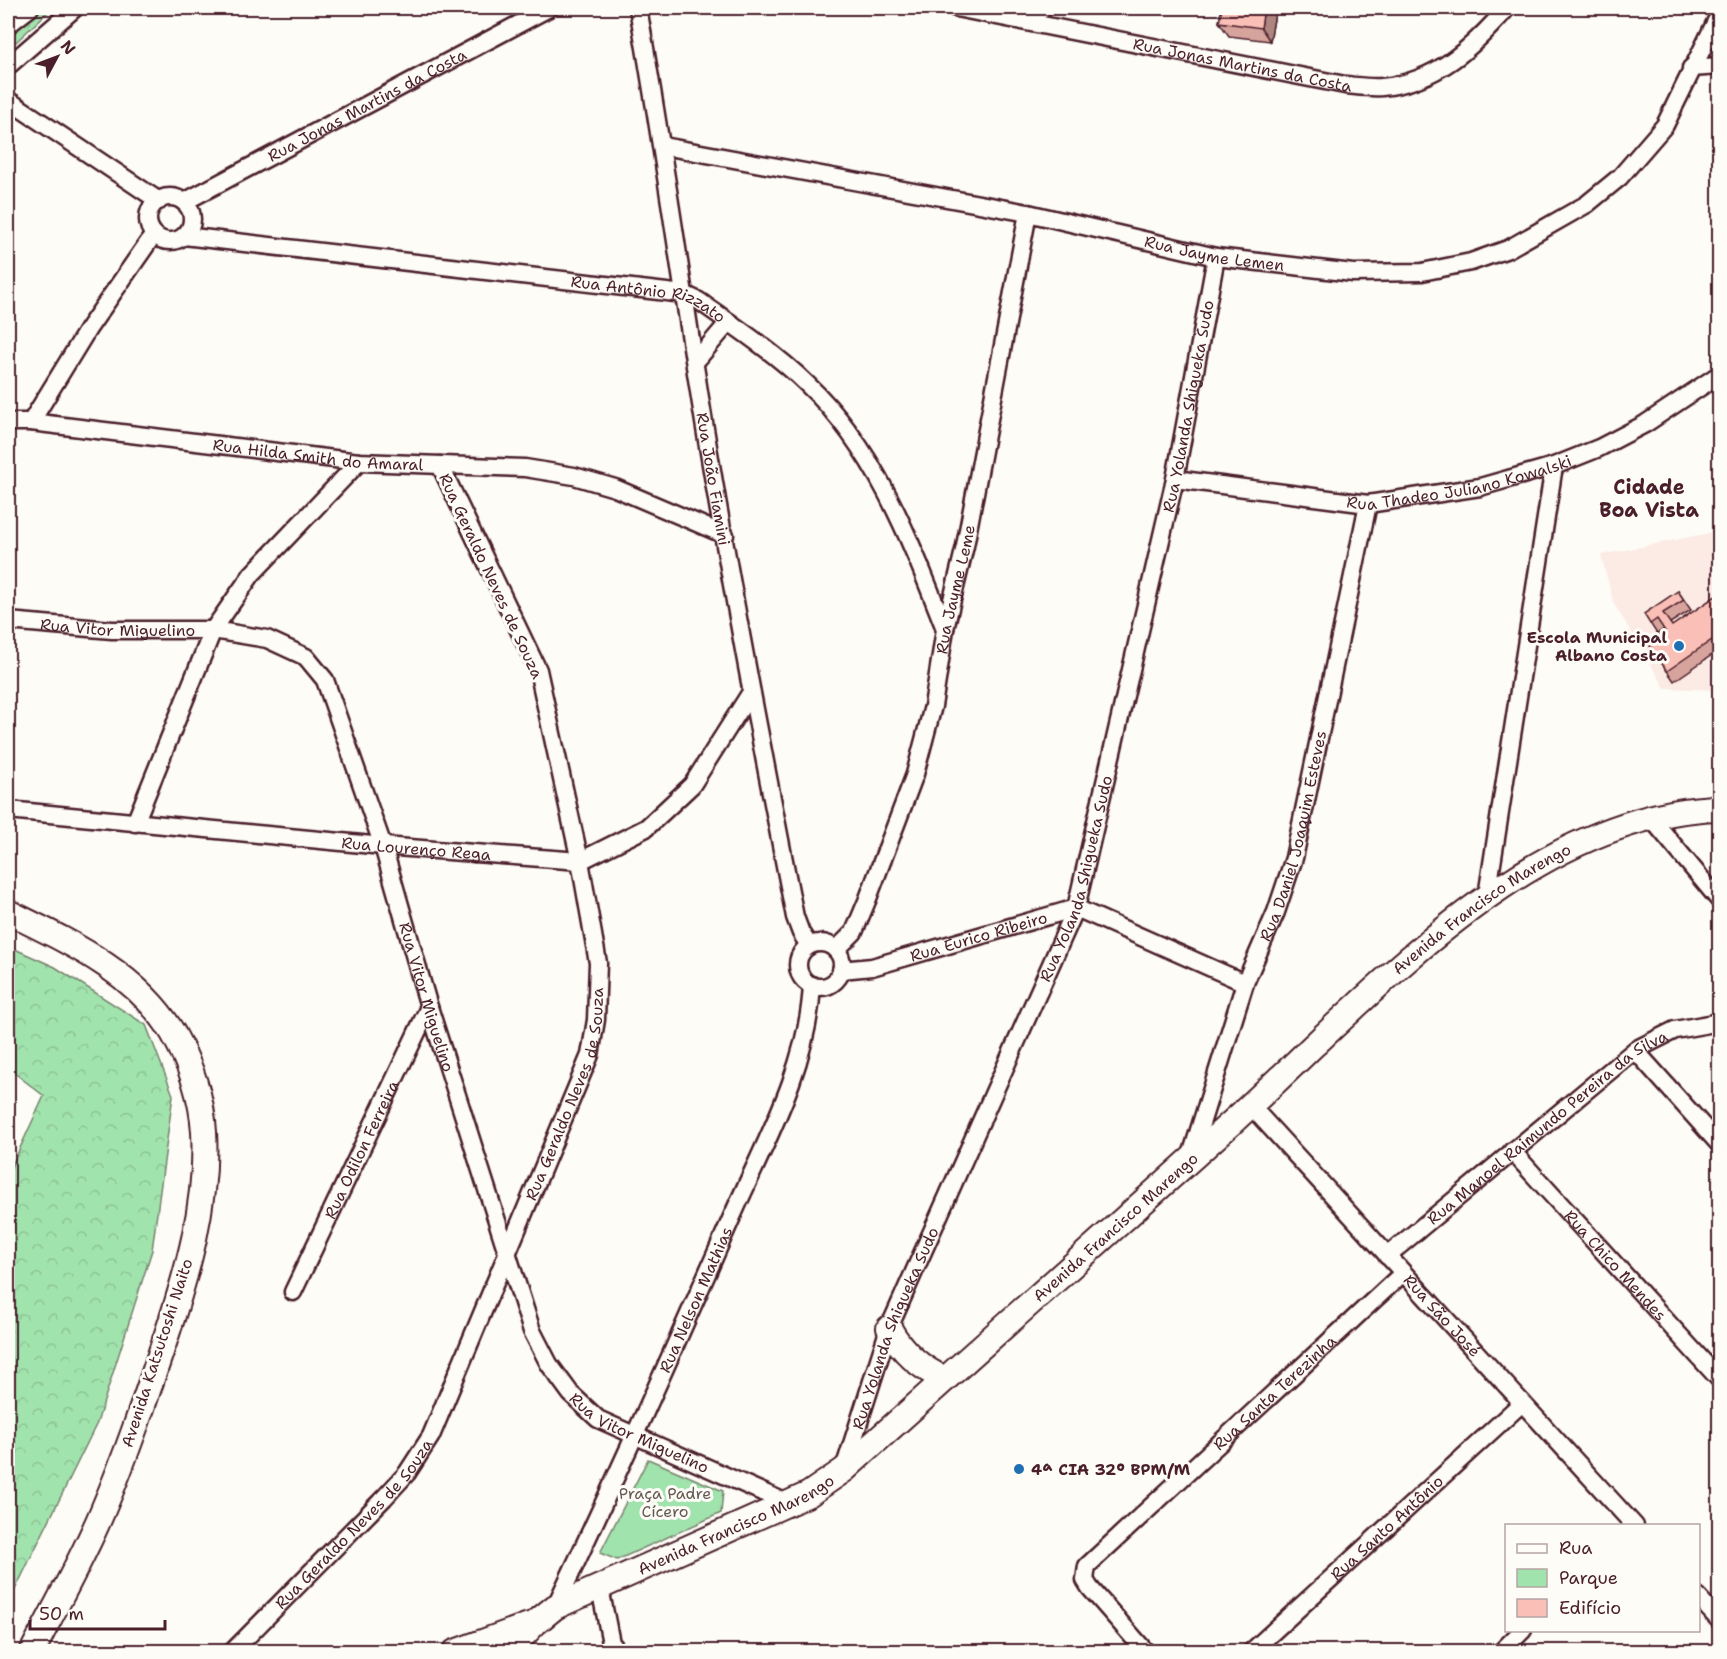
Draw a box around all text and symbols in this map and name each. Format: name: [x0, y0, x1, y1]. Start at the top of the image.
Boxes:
north arrow: [27, 27, 87, 87]
street label: Rua Jonas Martins da Costa: [1131, 33, 1353, 96]
text: N: [56, 36, 80, 59]
street label: Rua Jonas Martins da Costa: [264, 43, 470, 166]
street label: Rua Jayme Lemen: [1143, 230, 1286, 275]
street label: Rua Antônio Rizzato: [570, 270, 730, 327]
street label: Rua Yolanda Shigueka Sudo: [1157, 299, 1218, 514]
street label: Rua João Fiamini: [692, 411, 735, 547]
street label: Rua Hilda Smith do Amaral: [212, 434, 424, 475]
street label: Rua Thadeo Juliano Kowalski: [1346, 450, 1574, 515]
street label: Rua Geraldo Neves de Souza: [434, 470, 548, 682]
district label: Cidade Boa Vista: [1599, 474, 1699, 523]
street label: Rua Jayme Leme: [931, 523, 979, 655]
street label: Rua Vitor Miguelino: [39, 613, 195, 641]
place label: Escola Municipal Albano Costa: [1526, 627, 1667, 666]
marker: Escola Municipal Albano Costa: [1672, 639, 1686, 653]
street label: Rua Daniel Joaquim Esteves: [1254, 729, 1331, 944]
street label: Rua Yolanda Shigueka Sudo: [1034, 773, 1117, 985]
street label: Rua Lourenço Rega: [341, 832, 492, 865]
street label: Avenida Francisco Marengo: [1388, 838, 1574, 979]
street label: Rua Eurico Ribeiro: [907, 906, 1050, 966]
street label: Rua Vitor Miguelino: [395, 920, 459, 1074]
street label: Rua Geraldo Neves de Souza: [520, 987, 608, 1203]
street label: Rua Manoel Raimundo Pereira da Silva: [1422, 1025, 1671, 1229]
street label: Rua Odilon Ferreira: [319, 1077, 403, 1222]
street label: Avenida Francisco Marengo: [1028, 1147, 1202, 1306]
street label: Rua Chico Mendes: [1560, 1205, 1671, 1325]
street label: Rua Nelson Mathias: [654, 1223, 737, 1376]
street label: Rua Yolanda Shigueka Sudo: [847, 1224, 943, 1432]
street label: Avenida Katsutoshi Naito: [117, 1256, 197, 1450]
street label: Rua São José: [1399, 1270, 1485, 1361]
street label: Rua Santa Terezinha: [1208, 1330, 1340, 1455]
street label: Rua Vitor Miguelino: [565, 1388, 712, 1477]
street label: Rua Geraldo Neves de Souza: [270, 1435, 437, 1613]
place label: 4ª CIA 32º BPM/M: [1031, 1459, 1191, 1480]
marker: 4ª CIA 32º BPM/M: [1012, 1462, 1026, 1476]
street label: Avenida Francisco Marengo: [634, 1469, 838, 1579]
street label: Rua Santo Antônio: [1326, 1470, 1447, 1585]
park label: Praça Padre Cícero: [619, 1483, 711, 1522]
legend: [1505, 1524, 1700, 1632]
text: Rua: [1559, 1536, 1592, 1560]
text: Parque: [1559, 1566, 1618, 1590]
scale bar: [30, 1593, 165, 1631]
text: Edifício: [1559, 1596, 1621, 1620]
text: 50 m: [39, 1602, 84, 1626]

